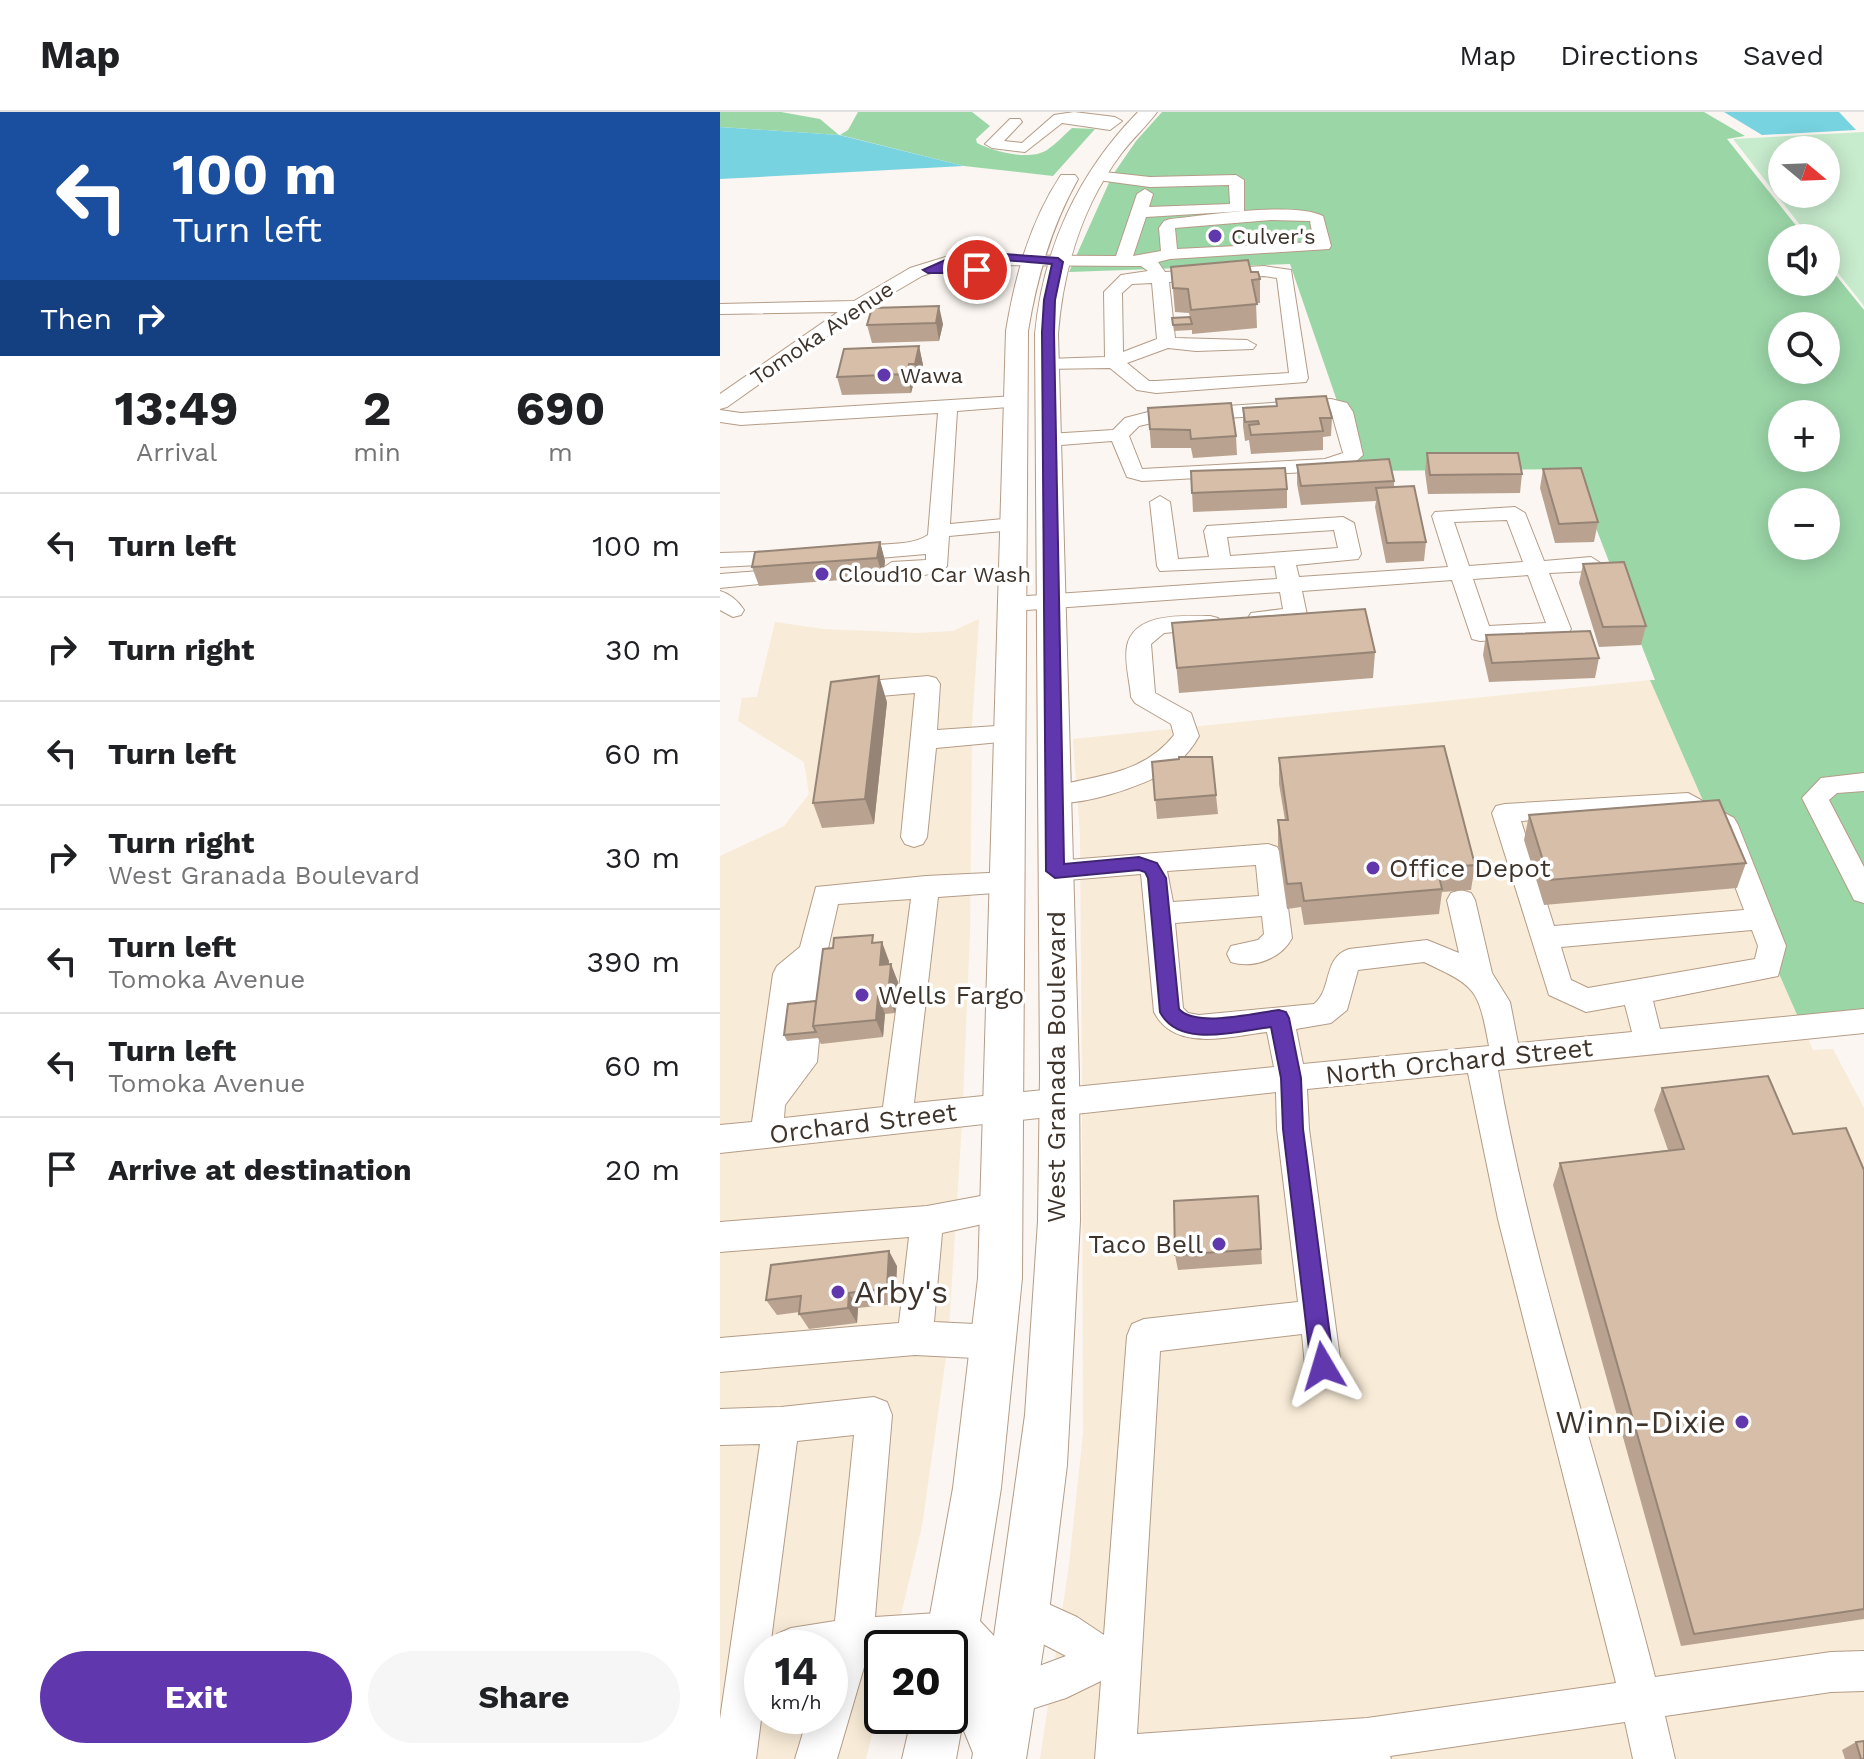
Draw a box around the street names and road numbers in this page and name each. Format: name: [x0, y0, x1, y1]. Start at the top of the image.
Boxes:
street label: Tomoka Avenue: [746, 276, 898, 390]
street label: West Granada Boulevard: [1041, 911, 1071, 1223]
street label: North Orchard Street: [1324, 1032, 1594, 1090]
street label: Orchard Street: [768, 1097, 958, 1149]

